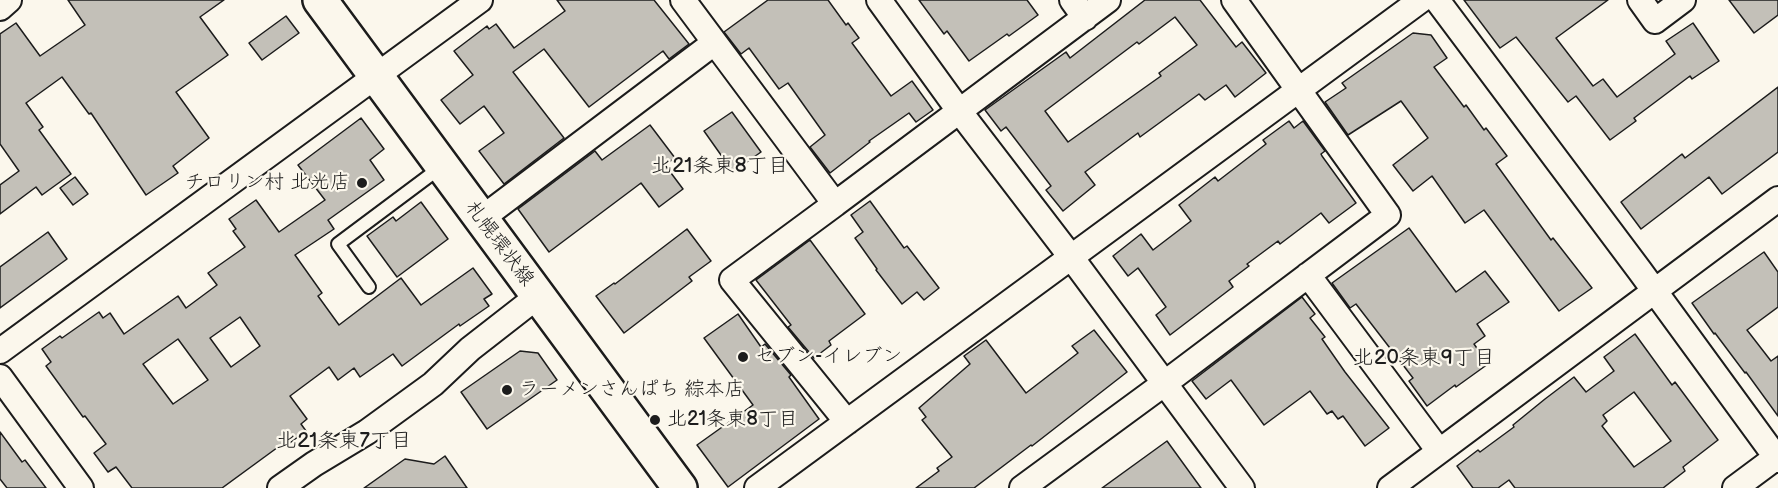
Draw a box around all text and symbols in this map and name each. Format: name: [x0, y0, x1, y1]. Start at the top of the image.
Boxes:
district label: 北21条東8丁目: [651, 154, 789, 180]
place label: チロリン村 北光店: [185, 171, 350, 195]
marker: チロリン村 北光店: [355, 176, 369, 190]
street label: 札幌環状線: [459, 197, 539, 291]
place label: セブン-イレブン: [755, 345, 902, 369]
district label: 北20条東9丁目: [1353, 346, 1495, 372]
marker: セブン-イレブン: [736, 350, 750, 364]
place label: ラーメンさんぱち 綜本店: [519, 378, 744, 402]
marker: ラーメンさんぱち 綜本店: [500, 383, 514, 397]
place label: 北21条東8丁目: [667, 408, 798, 432]
marker: 北21条東8丁目: [648, 413, 662, 427]
district label: 北21条東7丁目: [276, 429, 412, 455]

